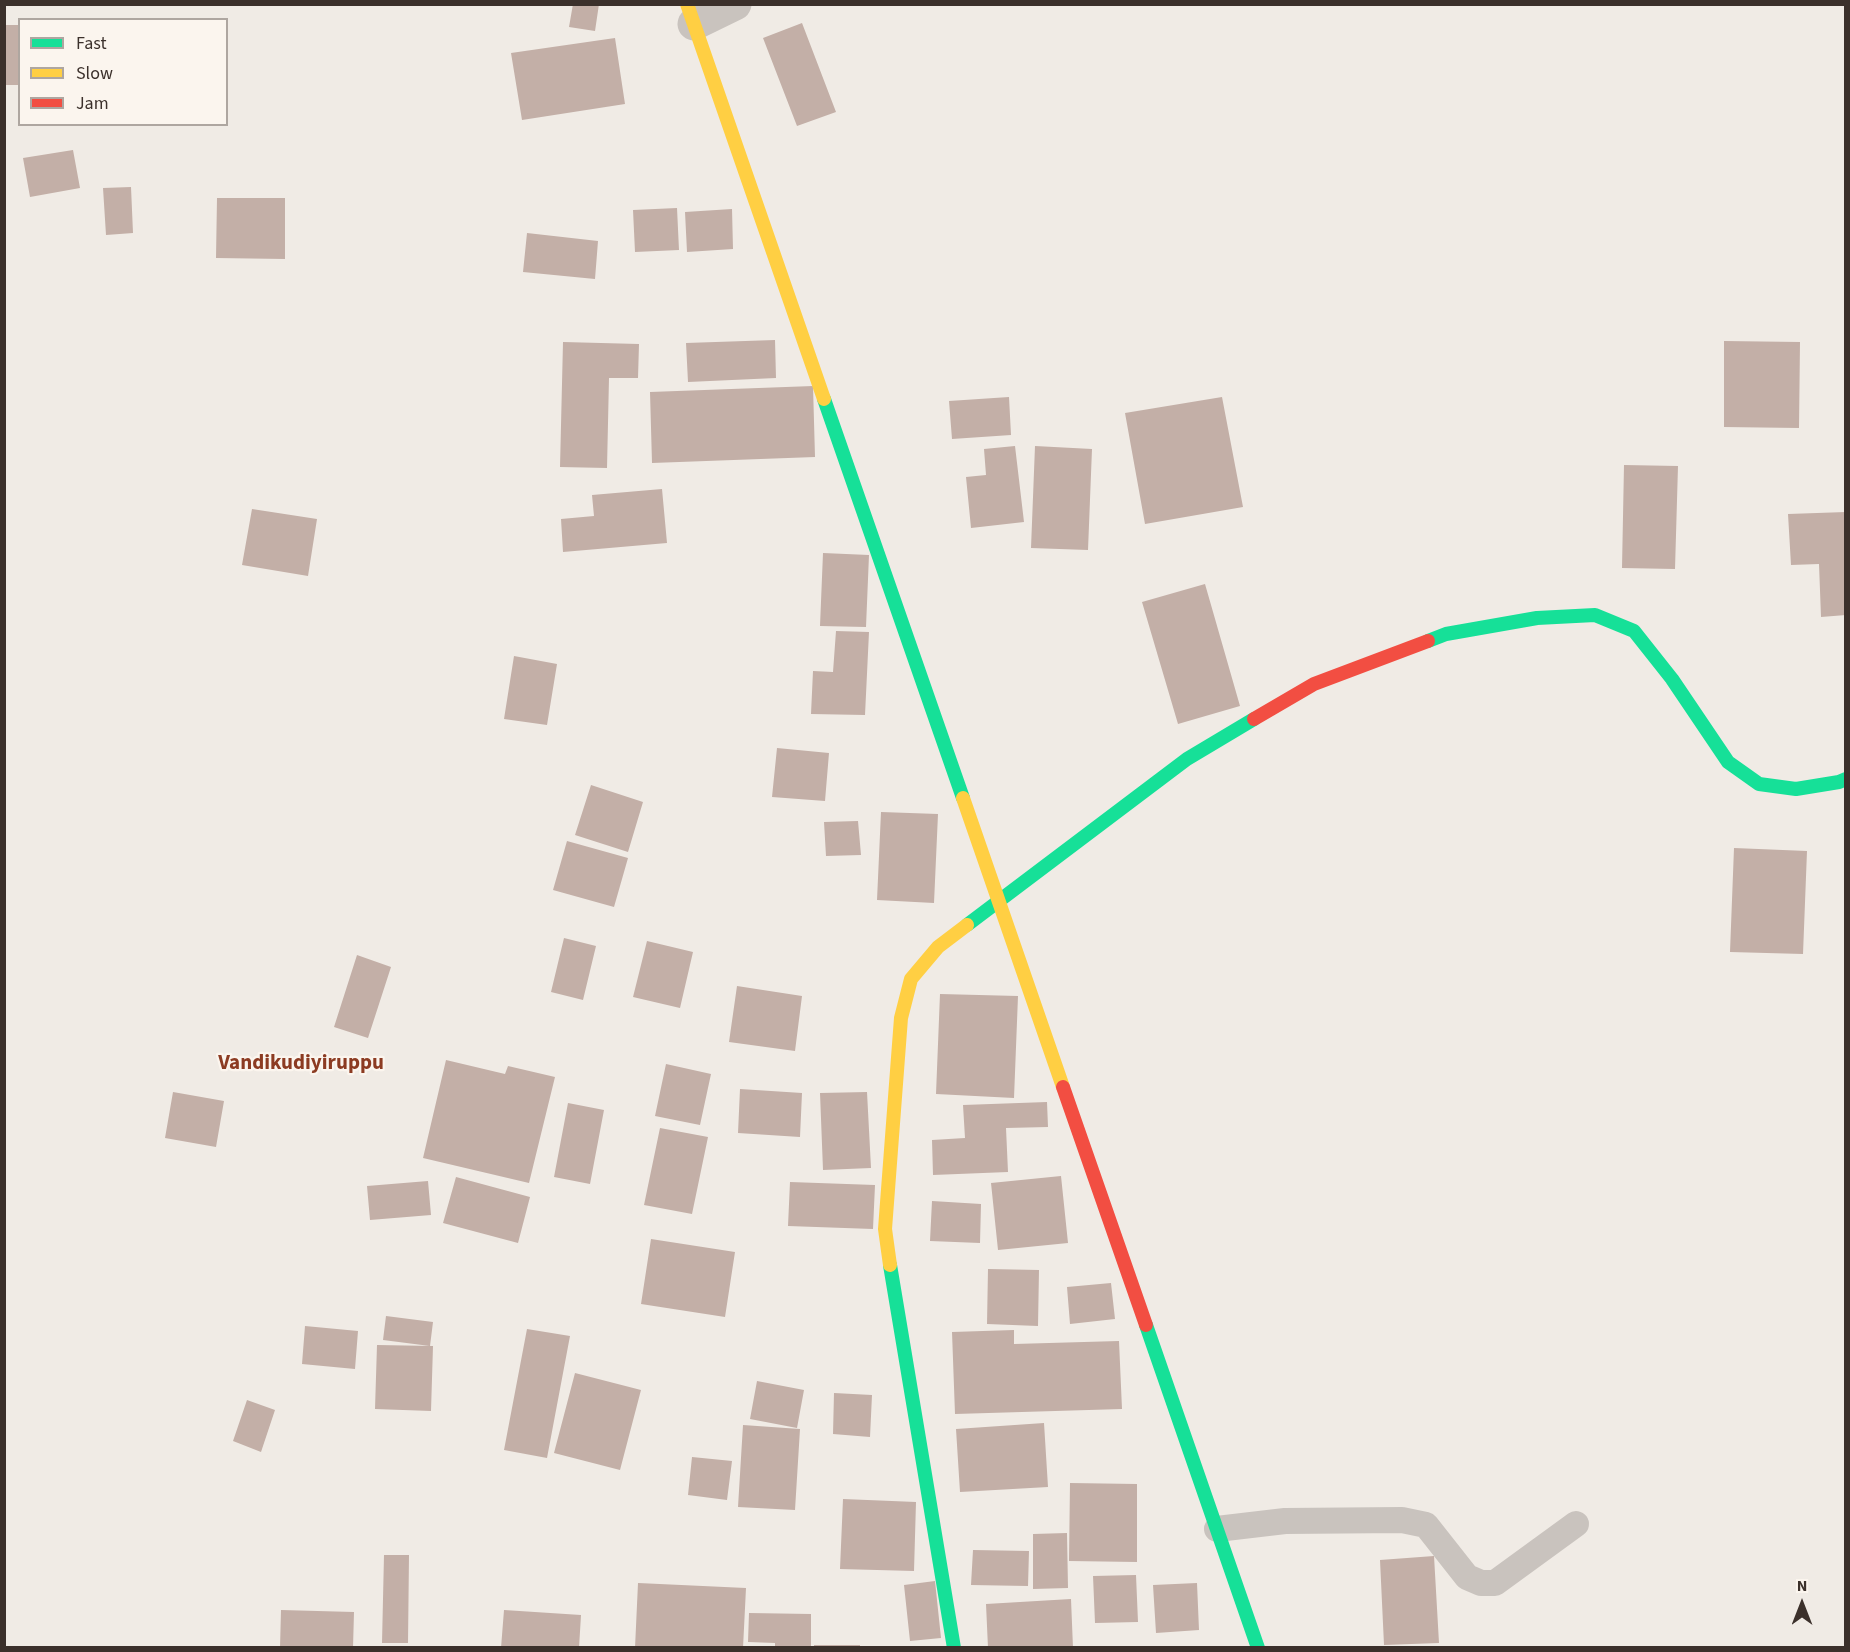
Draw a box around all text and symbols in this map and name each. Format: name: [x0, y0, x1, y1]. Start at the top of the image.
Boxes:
legend: [18, 18, 228, 126]
text: Fast: [76, 31, 107, 56]
text: Slow: [76, 61, 113, 86]
text: Jam: [76, 91, 109, 116]
district label: Vandikudiyiruppu: [218, 1051, 384, 1077]
north arrow: [1772, 1574, 1832, 1634]
text: N: [1797, 1575, 1807, 1597]

